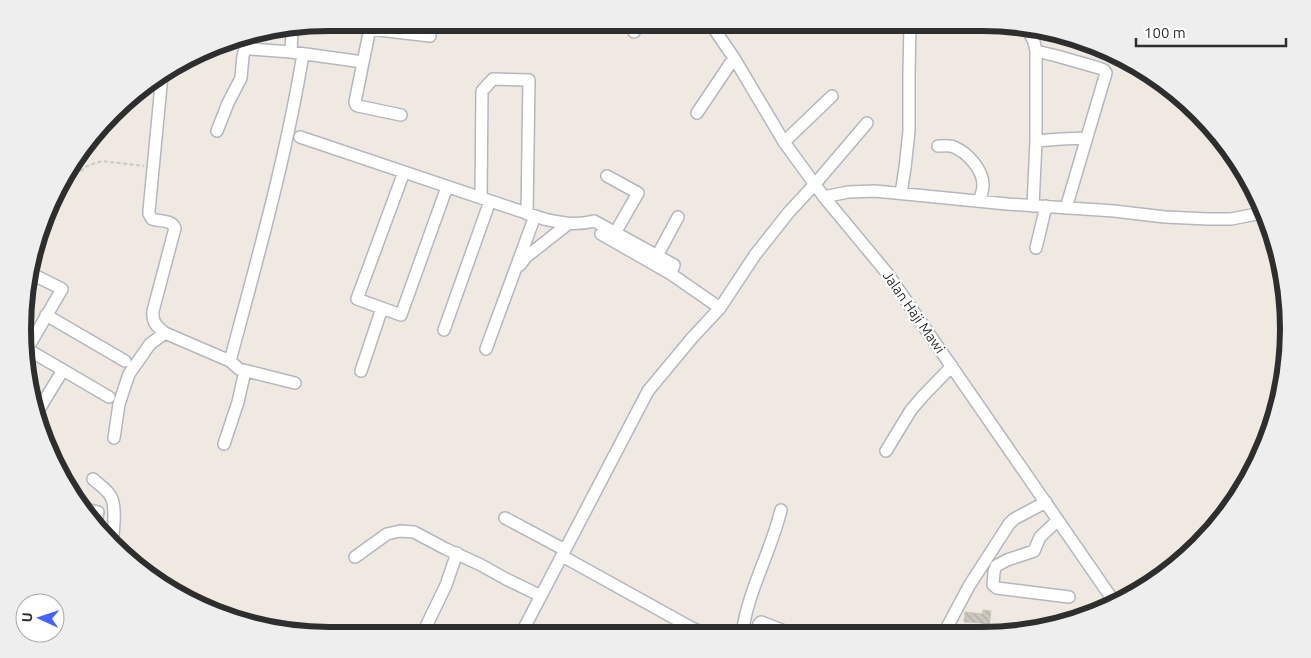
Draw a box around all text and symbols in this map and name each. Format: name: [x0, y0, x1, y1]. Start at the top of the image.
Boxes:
scale bar: [1136, 15, 1286, 47]
text: 100 m: [1144, 24, 1186, 41]
street label: Jalan Haji Mawi: [880, 268, 948, 356]
north arrow: [15, 593, 65, 643]
text: U: [19, 612, 35, 623]

